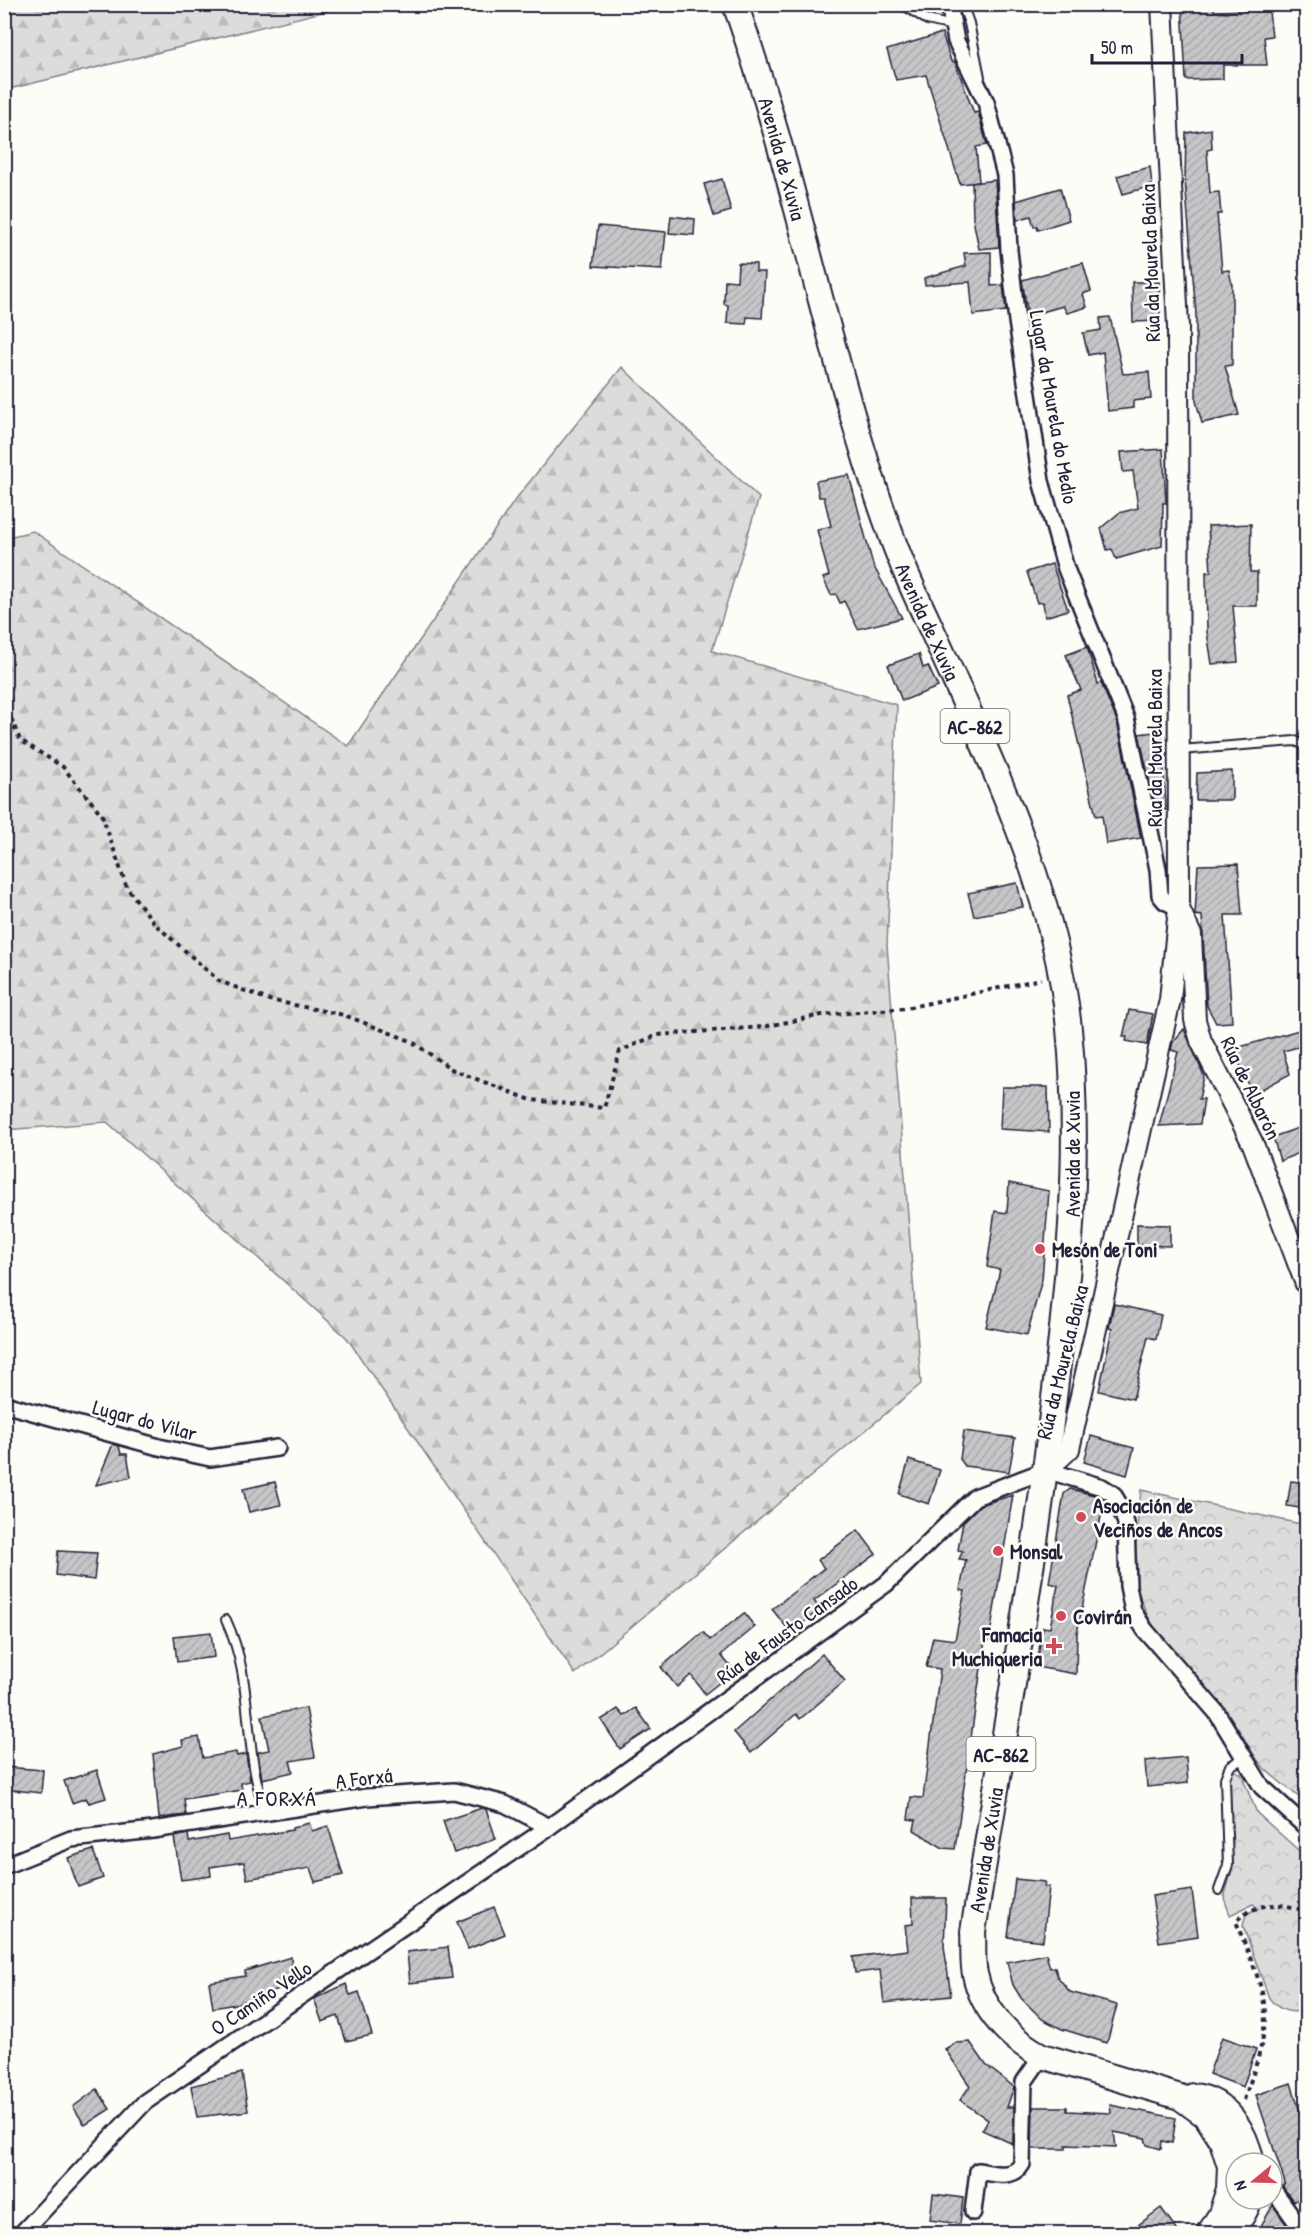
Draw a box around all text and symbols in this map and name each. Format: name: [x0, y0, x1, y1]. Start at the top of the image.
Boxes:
scale bar: [1092, 27, 1242, 65]
text: 50 m: [1101, 35, 1133, 60]
street label: Avenida de Xuvia: [752, 94, 814, 223]
street label: Rúa da Mourela Baixa: [1133, 184, 1167, 342]
street label: Lugar da Mourela do Medio: [1023, 308, 1085, 506]
street label: Avenida de Xuvia: [889, 559, 967, 685]
street label: Rúa da Mourela Baixa: [1140, 669, 1169, 827]
road number: AC-862: [940, 709, 1010, 743]
street label: Rúa de Albarón: [1214, 1032, 1288, 1144]
street label: Avenida de Xuvia: [1058, 1091, 1087, 1217]
place label: Mesón de Toni: [1052, 1235, 1158, 1264]
marker: Mesón de Toni: [1033, 1242, 1047, 1256]
street label: Rúa da Mourela Baixa: [1029, 1282, 1095, 1442]
street label: Lugar do Vilar: [90, 1392, 200, 1448]
place label: Asociación de Veciños de Ancos: [1093, 1491, 1223, 1544]
marker: Asociación de Veciños de Ancos: [1074, 1510, 1088, 1524]
place label: Monsal: [1010, 1537, 1063, 1566]
marker: Monsal: [991, 1544, 1005, 1558]
street label: Rúa de Fausto Cansado: [711, 1569, 863, 1691]
place label: Covirán: [1073, 1602, 1132, 1631]
marker: Covirán: [1054, 1609, 1068, 1623]
place label: Famacia Muchiqueria: [952, 1620, 1043, 1674]
marker: Famacia Muchiqueria: [1047, 1639, 1061, 1653]
road number: AC-862: [966, 1737, 1036, 1771]
street label: A Forxá: [334, 1760, 394, 1796]
district label: A FORXÁ: [237, 1783, 317, 1813]
street label: Avenida de Xuvia: [962, 1785, 1010, 1915]
street label: O Camiño Vello: [205, 1954, 317, 2042]
north arrow: [1224, 2151, 1284, 2211]
text: N: [1228, 2178, 1252, 2193]

